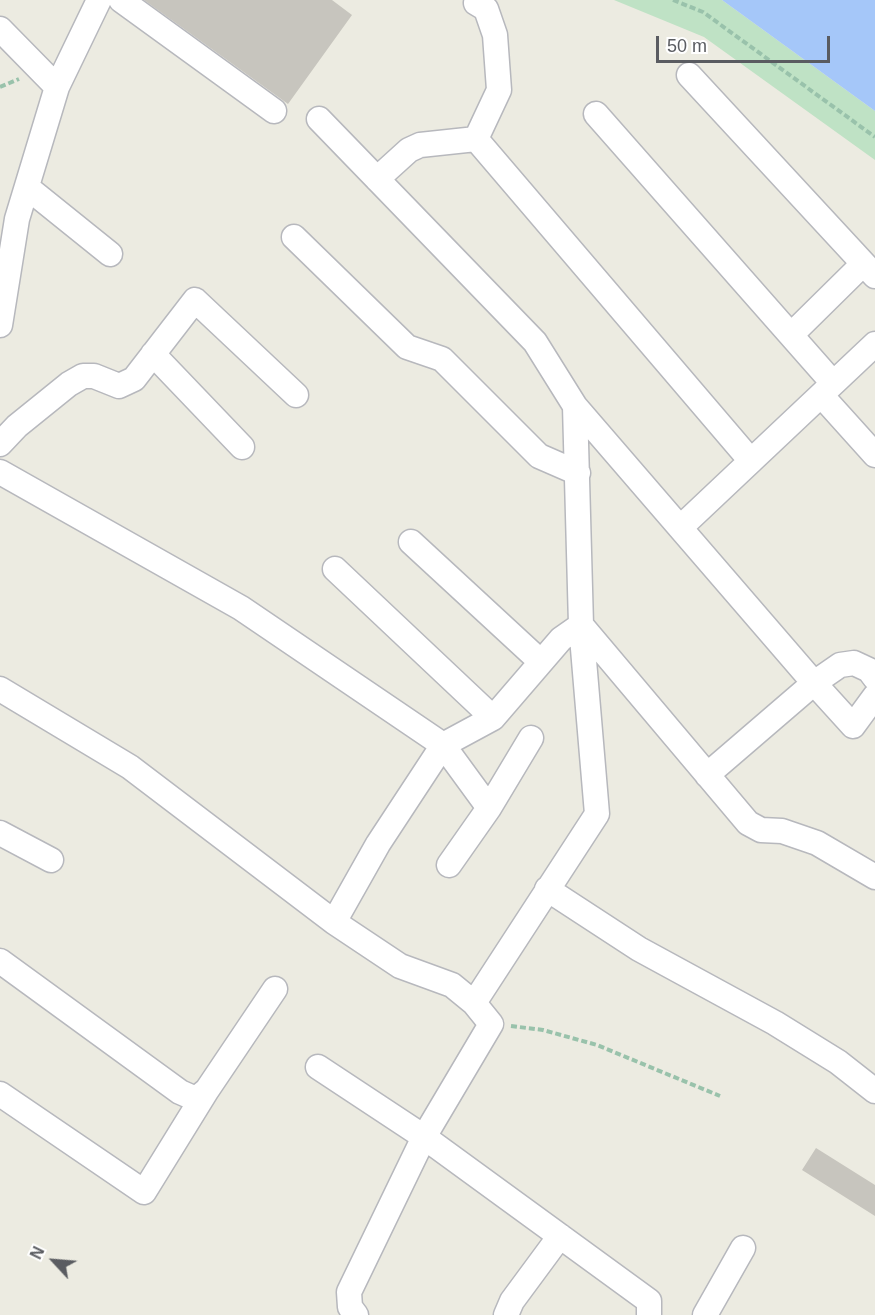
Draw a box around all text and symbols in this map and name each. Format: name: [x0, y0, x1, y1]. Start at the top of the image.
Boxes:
scale bar: [659, 24, 833, 62]
text: 50 m: [667, 36, 707, 56]
north arrow: [24, 1231, 84, 1291]
text: N: [27, 1244, 48, 1262]

